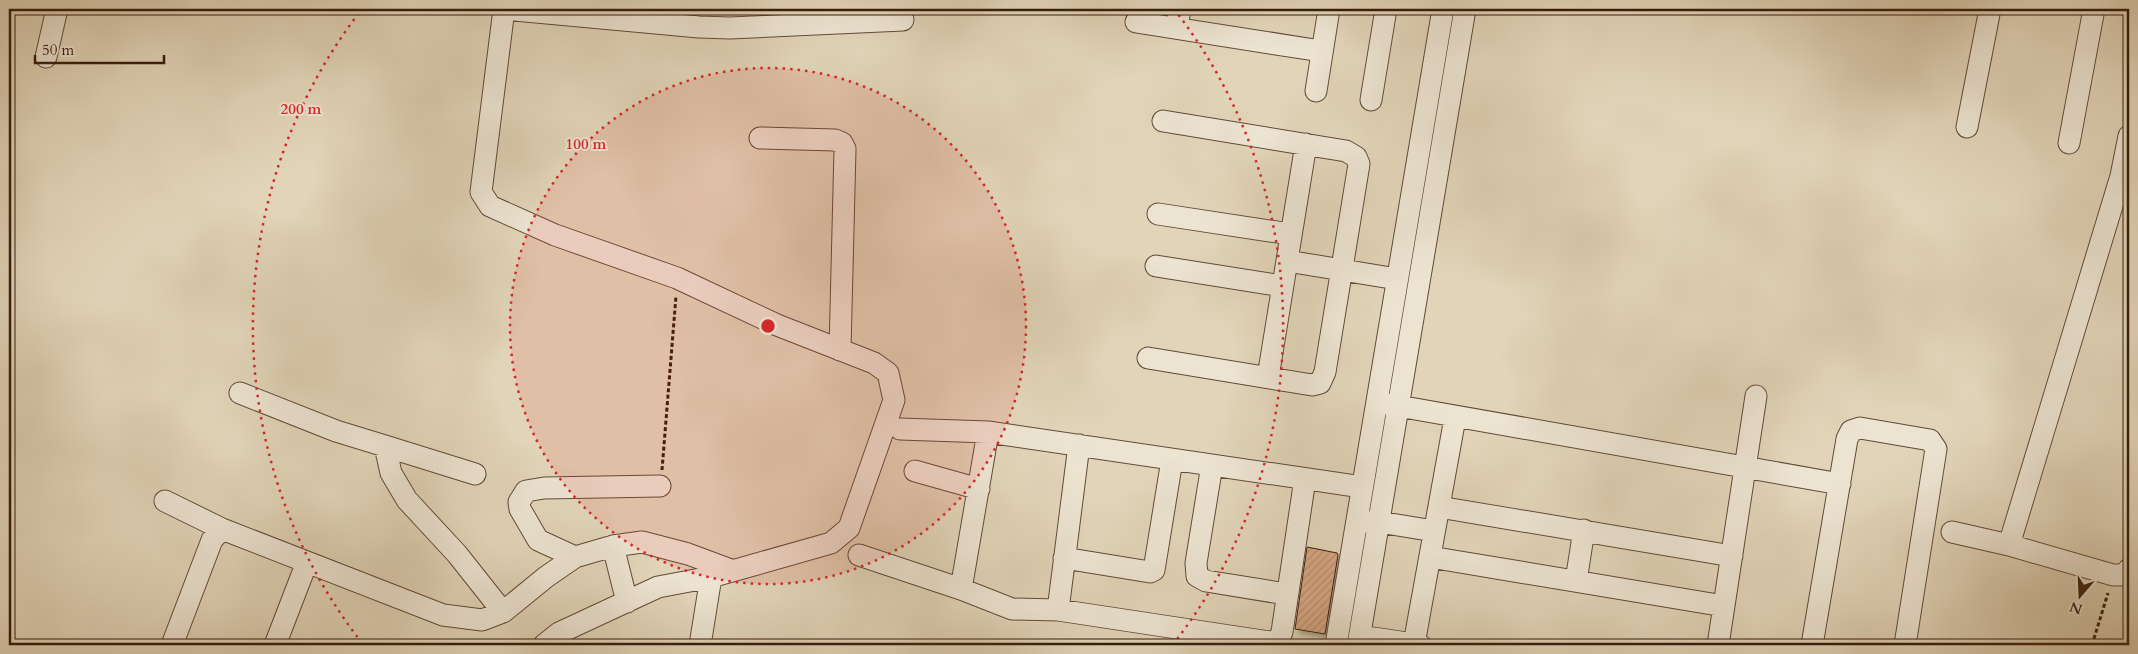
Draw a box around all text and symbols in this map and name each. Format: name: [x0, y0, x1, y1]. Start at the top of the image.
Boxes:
scale bar: [35, 32, 164, 64]
text: 50 m: [42, 40, 74, 60]
text: 200 m: [281, 99, 322, 119]
text: 100 m: [566, 134, 607, 154]
centre of rings: [759, 317, 777, 335]
north arrow: [2056, 572, 2106, 622]
text: N: [2067, 597, 2085, 619]

